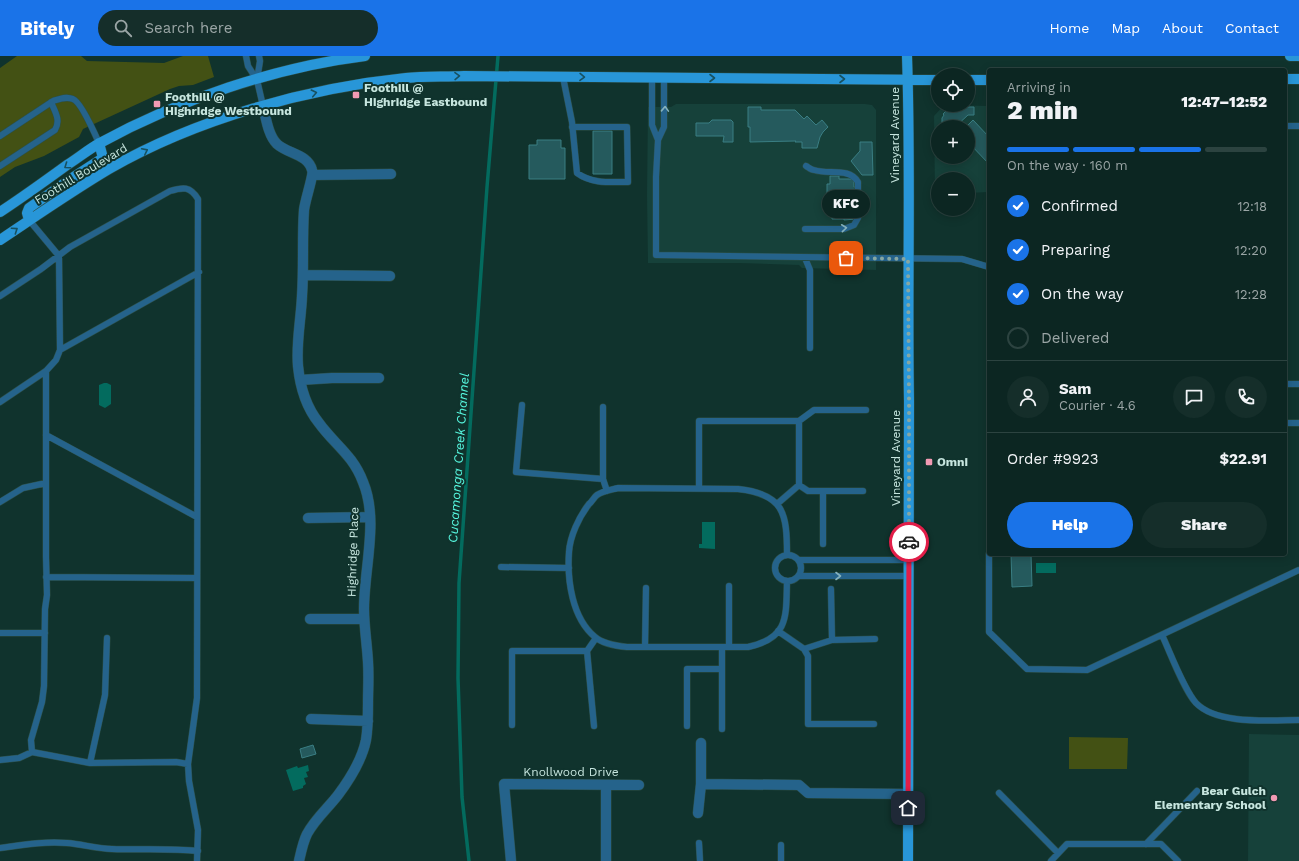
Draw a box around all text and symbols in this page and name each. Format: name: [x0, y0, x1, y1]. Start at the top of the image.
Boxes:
search box: [98, 10, 378, 46]
text: Bitely: [20, 17, 74, 40]
icon: search: [112, 17, 134, 39]
text: Search here: [144, 19, 232, 37]
text: Home: [1049, 20, 1089, 36]
text: Map: [1111, 20, 1140, 36]
text: About: [1162, 20, 1203, 36]
text: Contact: [1225, 20, 1279, 36]
map controls: [931, 68, 975, 216]
button: locate: [931, 68, 975, 112]
one-way arrow: [454, 72, 460, 81]
one-way arrow: [579, 73, 585, 81]
one-way arrow: [709, 74, 715, 82]
one-way arrow: [839, 75, 845, 83]
text: Arriving in: [1007, 80, 1071, 95]
place label: Foothill @ Highridge Eastbound: [364, 81, 487, 109]
street label: Vineyard Avenue: [888, 87, 902, 183]
place label: Foothill @ Highridge Westbound: [165, 90, 292, 118]
one-way arrow: [311, 90, 318, 98]
marker: Foothill @ Highridge Eastbound: [351, 90, 361, 100]
text: 12:47–12:52: [1181, 93, 1267, 111]
text: 2 min: [1007, 95, 1078, 125]
marker: Foothill @ Highridge Westbound: [152, 99, 162, 109]
one-way arrow: [660, 106, 669, 113]
button: +: [931, 120, 975, 164]
street label: Foothill Boulevard: [32, 141, 130, 207]
one-way arrow: [140, 148, 148, 156]
text: On the way · 160 m: [1007, 158, 1128, 173]
one-way arrow: [64, 161, 71, 168]
button: −: [931, 172, 975, 216]
callout: KFC: [822, 190, 870, 218]
icon: check: [1007, 195, 1029, 217]
text: KFC: [833, 196, 859, 211]
text: Confirmed: [1041, 197, 1118, 215]
text: 12:18: [1237, 199, 1267, 214]
one-way arrow: [841, 224, 847, 233]
one-way arrow: [10, 228, 17, 235]
icon: check: [1007, 239, 1029, 261]
pin: [829, 241, 863, 275]
text: Preparing: [1041, 241, 1110, 259]
text: 12:20: [1235, 243, 1267, 258]
icon: bag: [835, 247, 857, 269]
icon: check: [1007, 283, 1029, 305]
text: On the way: [1041, 285, 1123, 303]
text: 12:28: [1235, 287, 1267, 302]
text: Delivered: [1041, 329, 1109, 347]
water label: Cucamonga Creek Channel: [445, 372, 472, 544]
button: person: [1007, 376, 1049, 418]
button: chat: [1173, 376, 1215, 418]
button: phone: [1225, 376, 1267, 418]
text: Sam: [1059, 380, 1091, 398]
text: Courier · 4.6: [1059, 398, 1136, 413]
street label: Vineyard Avenue: [889, 410, 903, 506]
text: Order #9923: [1007, 450, 1099, 468]
text: $22.91: [1219, 450, 1267, 468]
place label: Omni: [937, 455, 968, 469]
marker: Omni: [924, 457, 934, 467]
button: Help: [1007, 502, 1133, 548]
button: Share: [1141, 502, 1267, 548]
street label: Highridge Place: [344, 507, 362, 597]
courier: [889, 522, 929, 562]
icon: car: [898, 531, 920, 553]
one-way arrow: [835, 572, 841, 580]
street label: Knollwood Drive: [523, 765, 619, 779]
place label: Bear Gulch Elementary School: [1154, 784, 1266, 812]
pin: [891, 791, 925, 825]
marker: Bear Gulch Elementary School: [1269, 793, 1279, 803]
icon: home: [897, 797, 919, 819]

